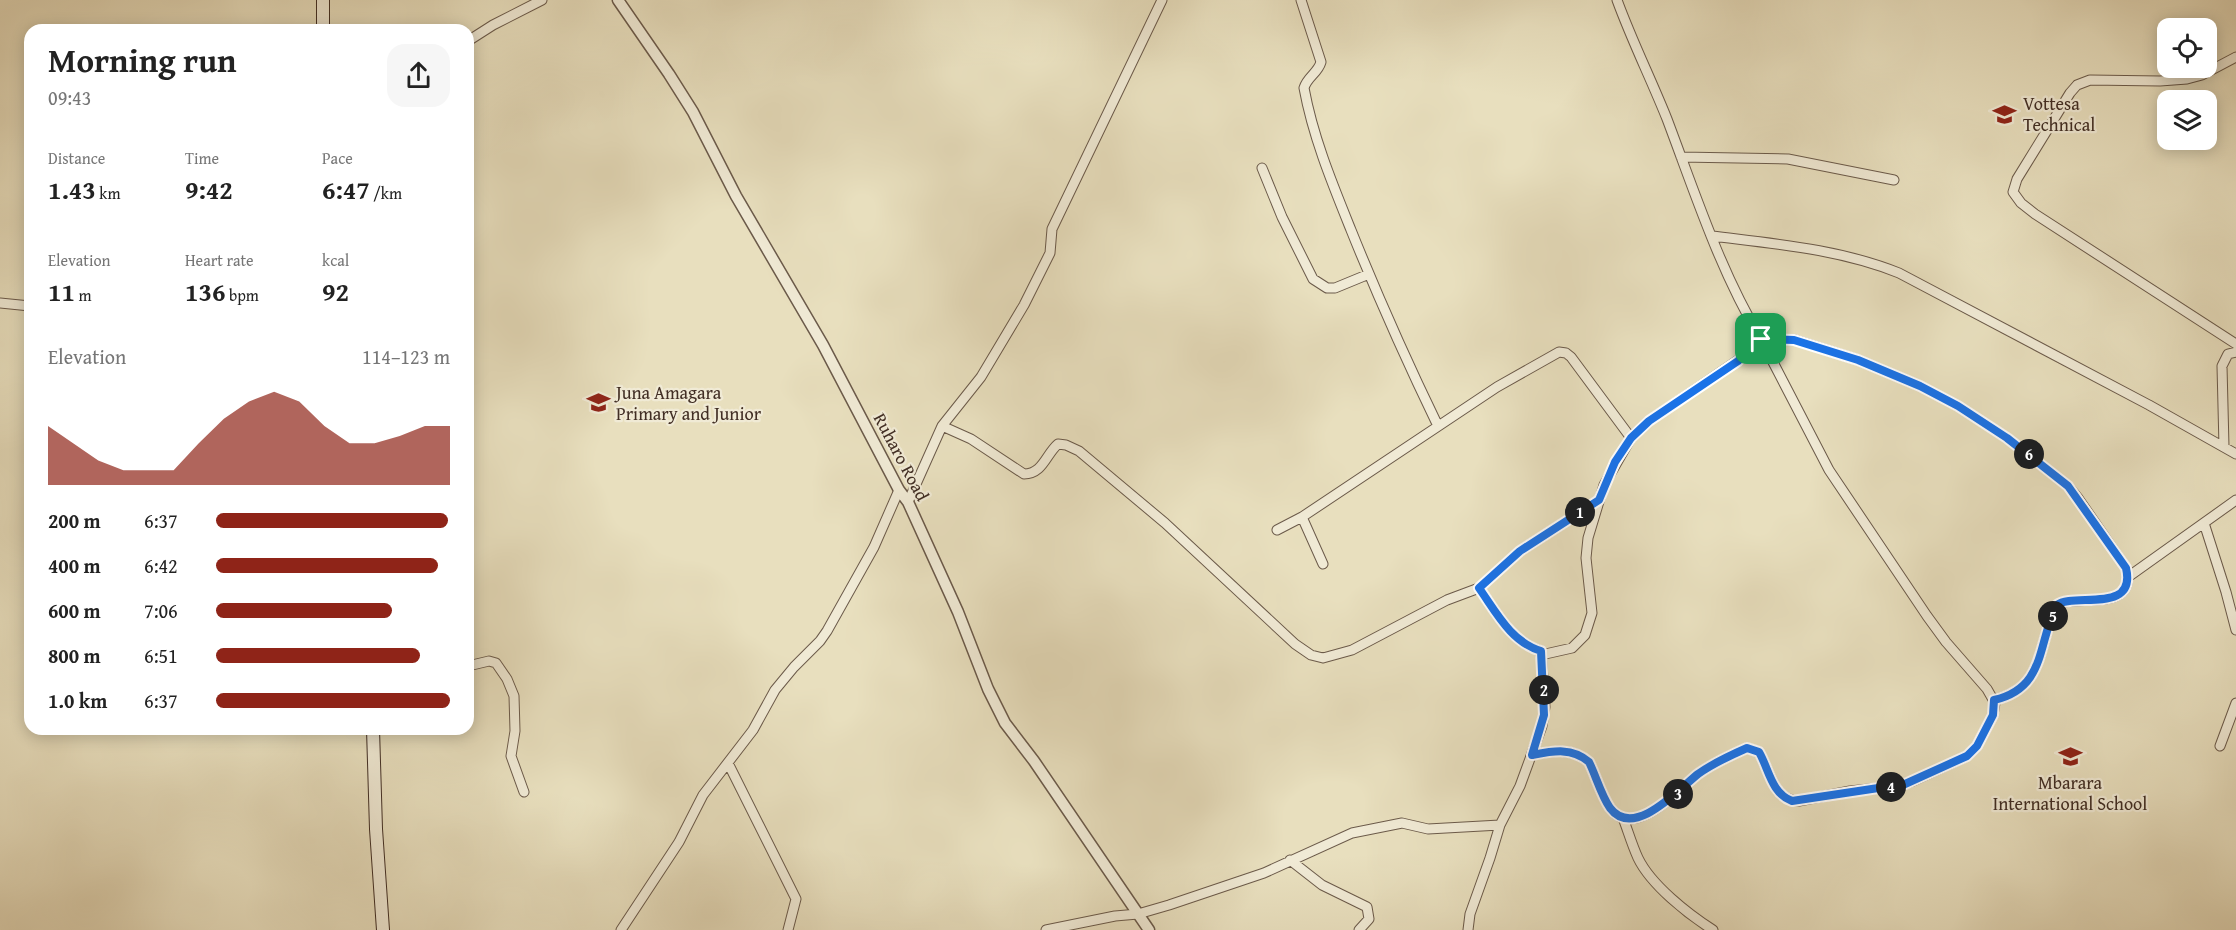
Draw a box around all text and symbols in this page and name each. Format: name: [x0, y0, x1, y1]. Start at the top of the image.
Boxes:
map controls: [2157, 18, 2217, 150]
button: locate: [2157, 18, 2217, 78]
text: Morning run: [48, 36, 237, 84]
button: share: [387, 44, 450, 107]
text: 09:43: [48, 83, 91, 112]
place label: Vottesa Technical: [2023, 90, 2095, 138]
button: layers: [2157, 90, 2217, 150]
school or university icon: Vottesa Technical: [1992, 101, 2018, 127]
text: Distance: [48, 146, 105, 170]
text: Time: [185, 146, 219, 170]
text: Pace: [322, 146, 353, 170]
text: 1.43: [48, 170, 96, 209]
text: 9:42: [185, 170, 233, 209]
text: 6:47: [322, 170, 370, 209]
text: km: [96, 181, 120, 205]
text: /km: [370, 181, 402, 205]
text: Elevation: [48, 248, 111, 272]
text: Heart rate: [185, 248, 254, 272]
text: kcal: [322, 248, 349, 272]
text: 11: [48, 272, 75, 311]
text: 136: [185, 272, 225, 311]
text: 92: [322, 272, 349, 311]
text: m: [75, 283, 92, 307]
text: bpm: [225, 283, 259, 307]
pin: [1735, 313, 1786, 364]
icon: arrive: [1744, 322, 1777, 355]
text: Elevation: [48, 342, 126, 371]
text: 114–123 m: [362, 342, 450, 371]
place label: Juna Amagara Primary and Junior: [614, 379, 762, 427]
school or university icon: Juna Amagara Primary and Junior: [585, 390, 611, 416]
street label: Ruharo Road: [867, 408, 936, 506]
pin: 6: [2014, 439, 2044, 469]
text: 6: [2025, 442, 2033, 466]
pin: 1: [1565, 497, 1595, 527]
text: 1: [1576, 500, 1584, 524]
text: 200 m: [48, 506, 101, 535]
text: 6:37: [144, 506, 178, 535]
text: 400 m: [48, 551, 101, 580]
text: 6:42: [144, 551, 178, 580]
text: 600 m: [48, 596, 101, 625]
text: 7:06: [144, 596, 178, 625]
pin: 5: [2038, 601, 2068, 631]
text: 5: [2049, 604, 2057, 628]
text: 800 m: [48, 641, 101, 670]
text: 6:51: [144, 641, 178, 670]
pin: 2: [1529, 675, 1559, 705]
text: 2: [1540, 678, 1548, 702]
text: 1.0 km: [48, 686, 107, 715]
text: 6:37: [144, 686, 178, 715]
school or university icon: Mbarara International School: [2057, 744, 2083, 770]
place label: Mbarara International School: [1993, 769, 2147, 817]
pin: 4: [1876, 772, 1906, 802]
text: 4: [1887, 775, 1895, 799]
pin: 3: [1663, 779, 1693, 809]
text: 3: [1674, 782, 1682, 806]

